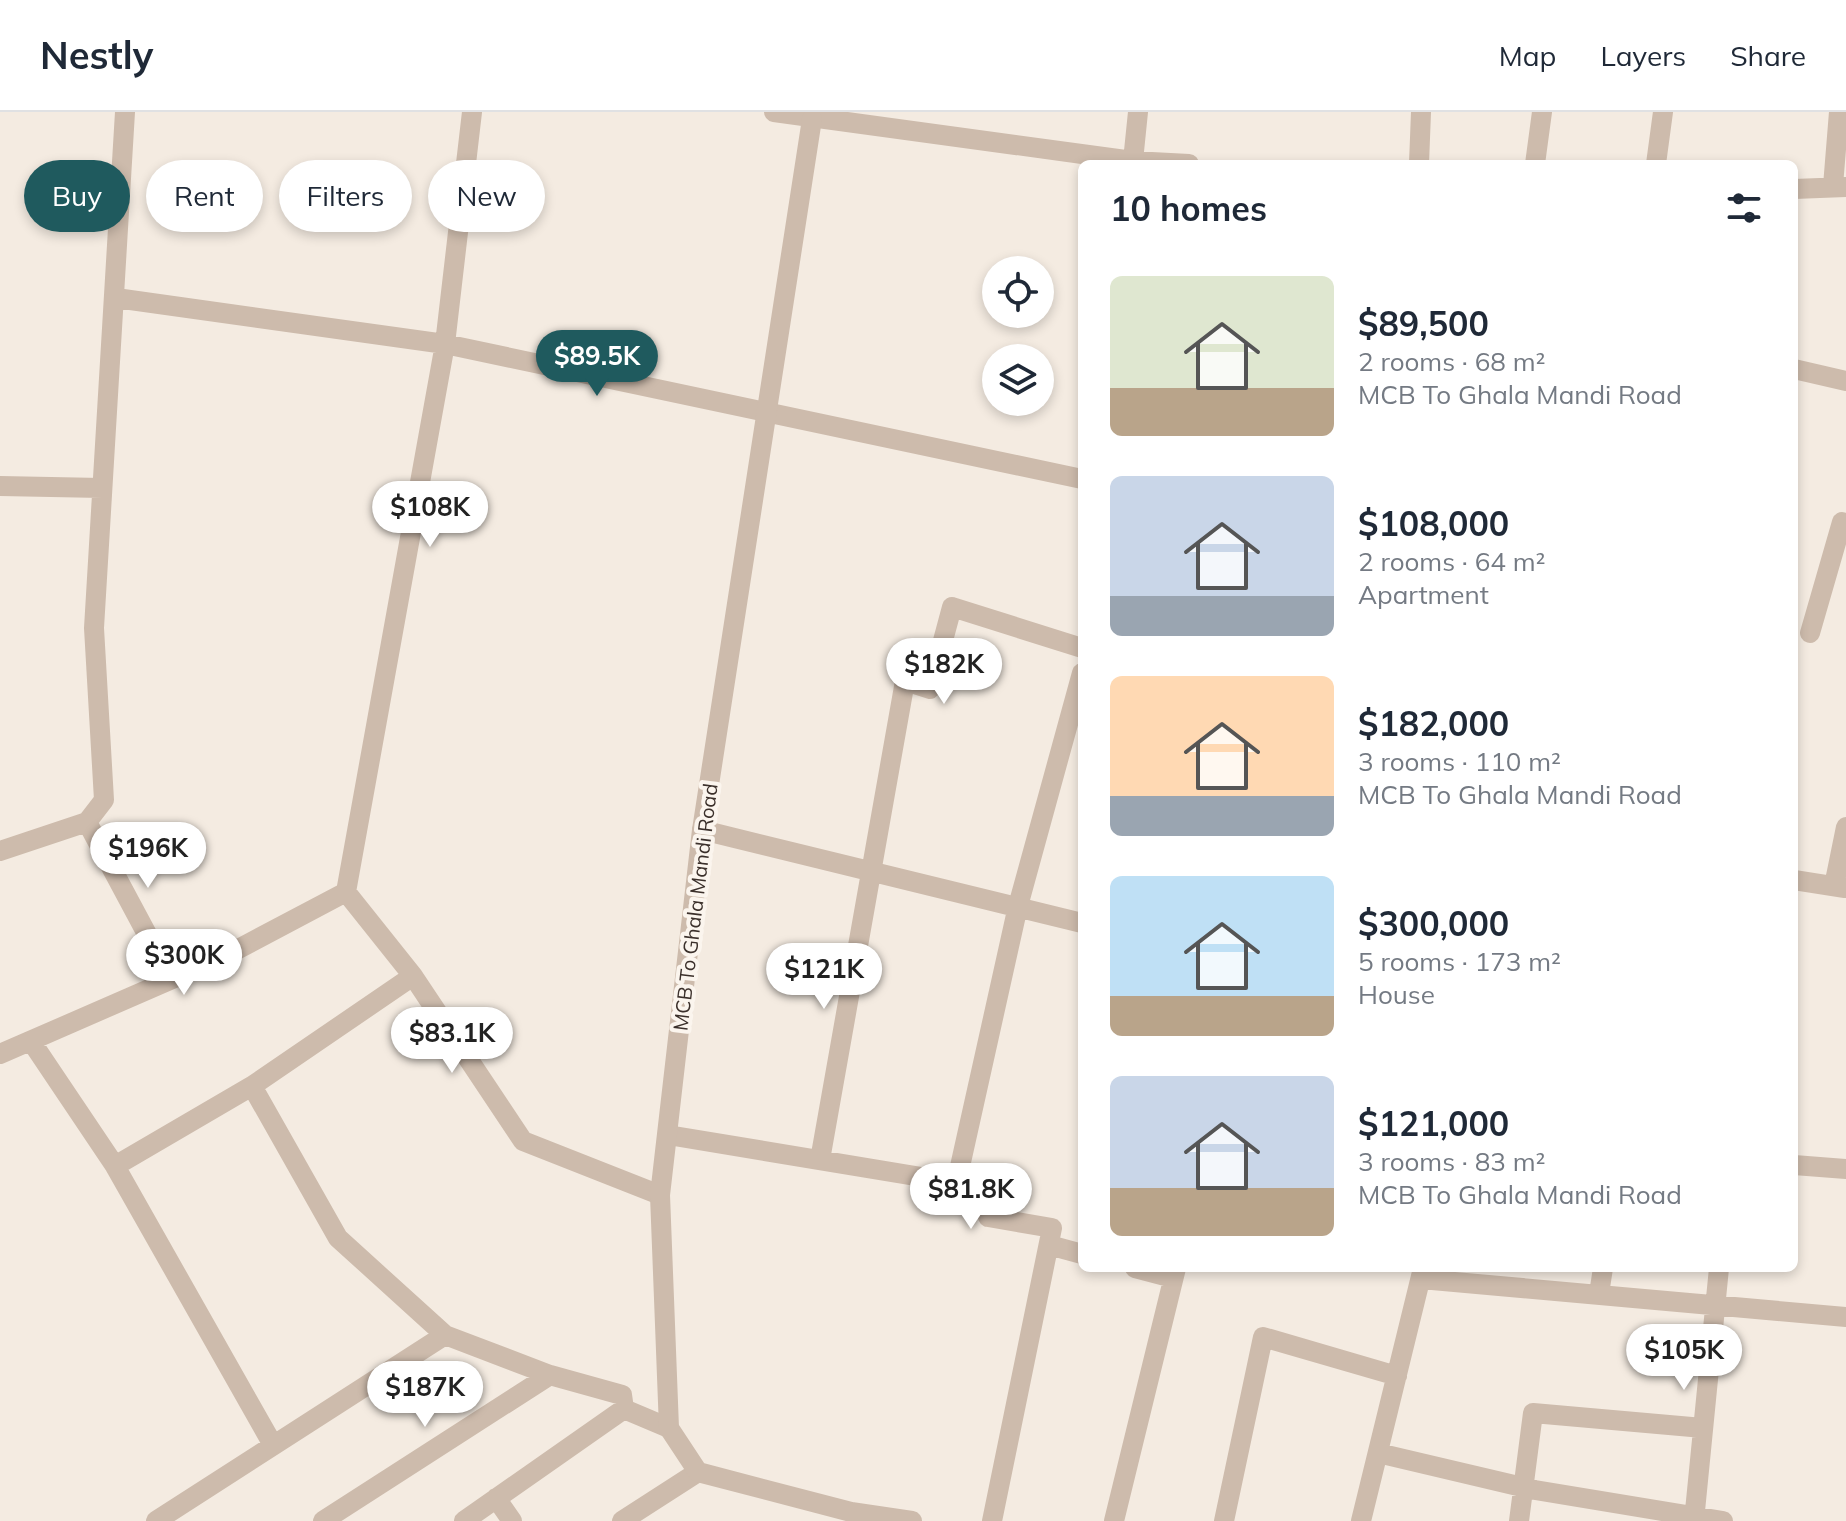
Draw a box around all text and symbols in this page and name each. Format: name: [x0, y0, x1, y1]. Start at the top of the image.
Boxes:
text: Nestly: [40, 31, 153, 79]
text: Map: [1499, 38, 1556, 73]
text: Layers: [1600, 38, 1686, 73]
text: Share: [1730, 38, 1806, 73]
chip: Buy: [24, 160, 130, 232]
chip: Rent: [146, 160, 263, 232]
chip: Filters: [279, 160, 412, 232]
chip: New: [428, 160, 545, 232]
icon: filters: [1722, 186, 1766, 230]
text: 10 homes: [1110, 187, 1267, 230]
map controls: [982, 256, 1054, 416]
button: locate: [982, 256, 1054, 328]
text: $89,500: [1358, 302, 1489, 345]
icon: home: [1174, 308, 1270, 404]
pin: $89.5K: [532, 330, 662, 398]
text: $89.5K: [554, 339, 640, 372]
button: layers: [982, 344, 1054, 416]
text: 2 rooms · 68 m²: [1358, 345, 1545, 378]
text: MCB To Ghala Mandi Road: [1358, 378, 1682, 411]
pin: $108K: [374, 481, 486, 549]
text: $108K: [390, 490, 470, 523]
text: $108,000: [1358, 502, 1509, 545]
icon: home: [1174, 508, 1270, 604]
text: 2 rooms · 64 m²: [1358, 545, 1545, 578]
text: Apartment: [1358, 578, 1489, 611]
pin: $182K: [888, 638, 1000, 706]
text: $182K: [904, 647, 984, 680]
text: $182,000: [1358, 702, 1509, 745]
icon: home: [1174, 708, 1270, 804]
text: 3 rooms · 110 m²: [1358, 745, 1561, 778]
text: MCB To Ghala Mandi Road: [1358, 778, 1682, 811]
street label: MCB To Ghala Mandi Road: [667, 782, 723, 1032]
pin: $196K: [92, 822, 204, 890]
text: $196K: [108, 831, 188, 864]
text: $300,000: [1358, 902, 1509, 945]
icon: home: [1174, 908, 1270, 1004]
pin: $300K: [128, 929, 240, 997]
text: $300K: [144, 938, 224, 971]
pin: $121K: [768, 943, 880, 1011]
text: 5 rooms · 173 m²: [1358, 945, 1561, 978]
text: $121K: [784, 952, 864, 985]
text: House: [1358, 978, 1435, 1011]
pin: $83.1K: [387, 1007, 517, 1075]
text: $83.1K: [409, 1016, 495, 1049]
text: $121,000: [1358, 1102, 1509, 1145]
icon: home: [1174, 1108, 1270, 1204]
text: 3 rooms · 83 m²: [1358, 1145, 1545, 1178]
pin: $81.8K: [906, 1163, 1036, 1231]
text: $81.8K: [928, 1172, 1014, 1205]
text: MCB To Ghala Mandi Road: [1358, 1178, 1682, 1211]
pin: $105K: [1628, 1324, 1740, 1392]
text: $105K: [1644, 1333, 1724, 1366]
pin: $187K: [369, 1361, 481, 1429]
text: $187K: [385, 1370, 465, 1403]

